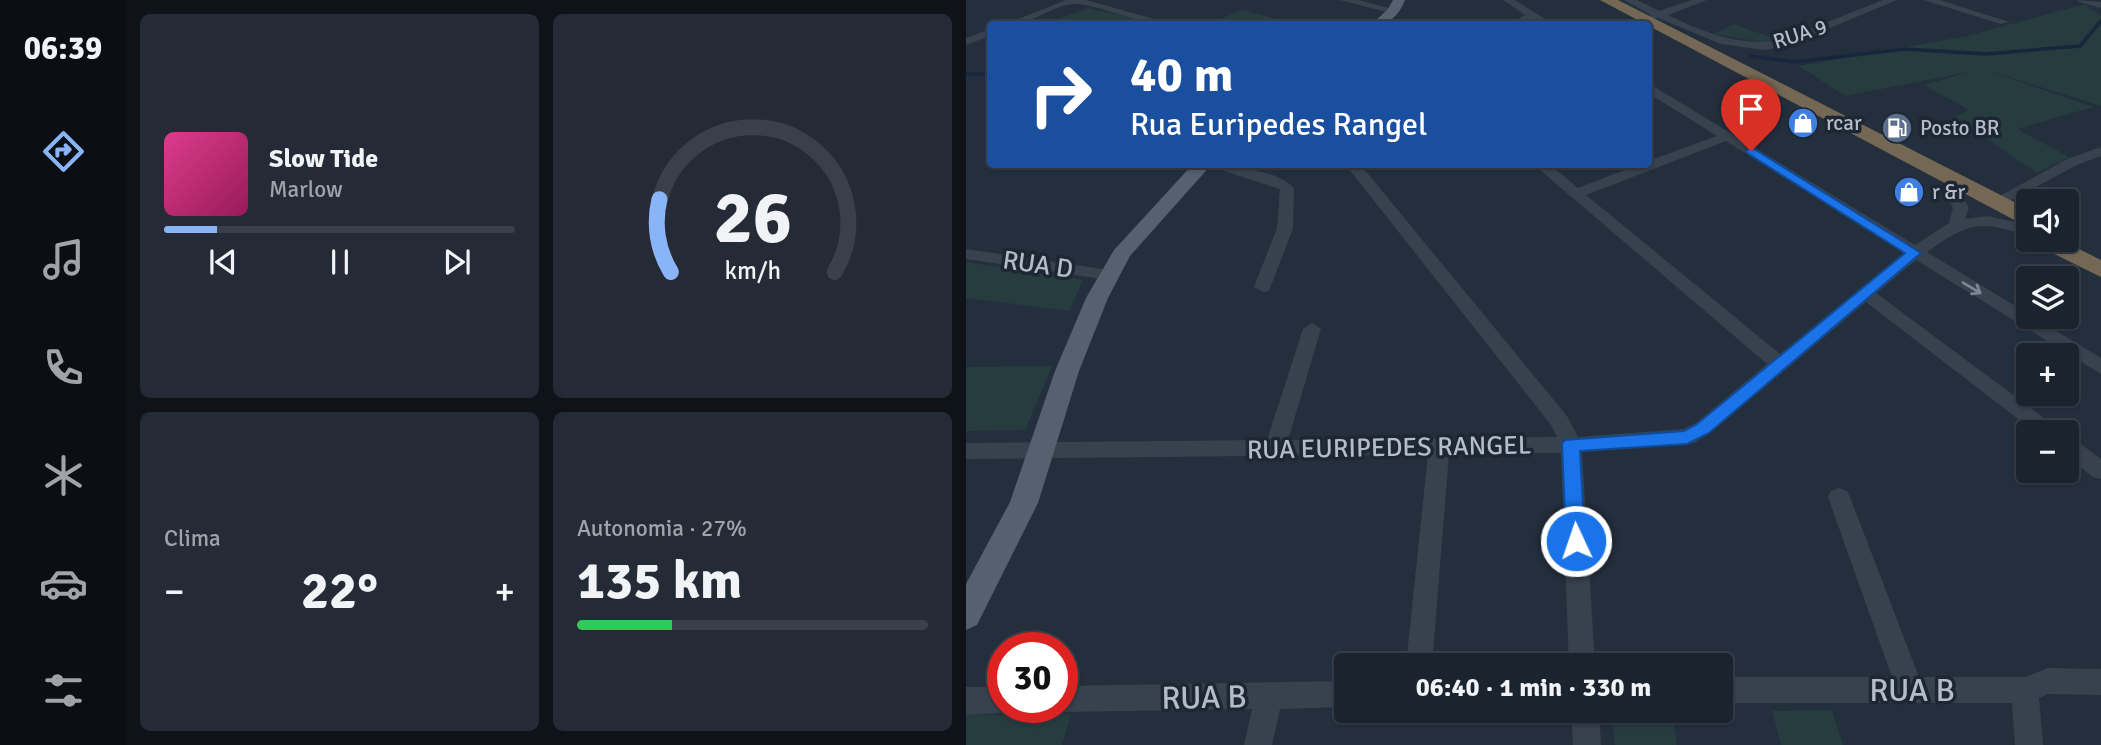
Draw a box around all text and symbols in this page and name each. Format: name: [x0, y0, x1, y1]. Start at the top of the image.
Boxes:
street label: RUA 9: [1770, 13, 1830, 55]
text: 06:39: [24, 29, 102, 68]
text: 40 m: [1130, 45, 1233, 105]
icon: right: [1015, 49, 1106, 140]
pin: [1721, 79, 1781, 151]
icon: arrive: [1732, 90, 1770, 128]
text: Rua Euripedes Rangel: [1130, 105, 1427, 144]
shop icon: rcar: [1786, 106, 1820, 140]
place label: rcar: [1826, 110, 1862, 136]
fuel station icon: Posto BR: [1880, 111, 1914, 145]
place label: Posto BR: [1920, 115, 1999, 141]
icon: directions: [39, 127, 88, 176]
text: Slow Tide: [269, 143, 378, 175]
text: Marlow: [269, 175, 343, 204]
text: 26: [713, 175, 792, 264]
shop icon: r &r: [1892, 175, 1926, 209]
place label: r &r: [1932, 179, 1965, 205]
map controls: [2016, 189, 2079, 483]
button: sound: [2016, 189, 2079, 252]
icon: music: [39, 235, 88, 284]
icon: previous: [204, 243, 242, 281]
icon: pause: [321, 243, 359, 281]
icon: next: [438, 243, 476, 281]
street label: RUA D: [1001, 244, 1075, 286]
text: km/h: [724, 255, 781, 286]
button: layers: [2016, 266, 2079, 329]
one-way arrow: [1962, 282, 1982, 296]
icon: phone: [39, 343, 88, 392]
button: +: [2016, 343, 2079, 406]
button: −: [2016, 420, 2079, 483]
street label: RUA EURIPEDES RANGEL: [1247, 430, 1531, 466]
icon: climate: [39, 451, 88, 500]
position arrow: [1539, 504, 1613, 578]
text: Autonomia · 27%: [577, 514, 747, 543]
text: Clima: [164, 524, 221, 553]
text: 135 km: [577, 549, 742, 613]
icon: car: [39, 559, 88, 608]
text: 22°: [301, 559, 378, 623]
text: −: [164, 568, 185, 615]
text: +: [494, 568, 515, 615]
speed limit sign: 30: [987, 632, 1078, 723]
icon: filters: [39, 666, 88, 715]
street label: RUA B: [1869, 671, 1955, 710]
text: 06:40 · 1 min · 330 m: [1416, 672, 1651, 704]
street label: RUA B: [1161, 677, 1247, 718]

